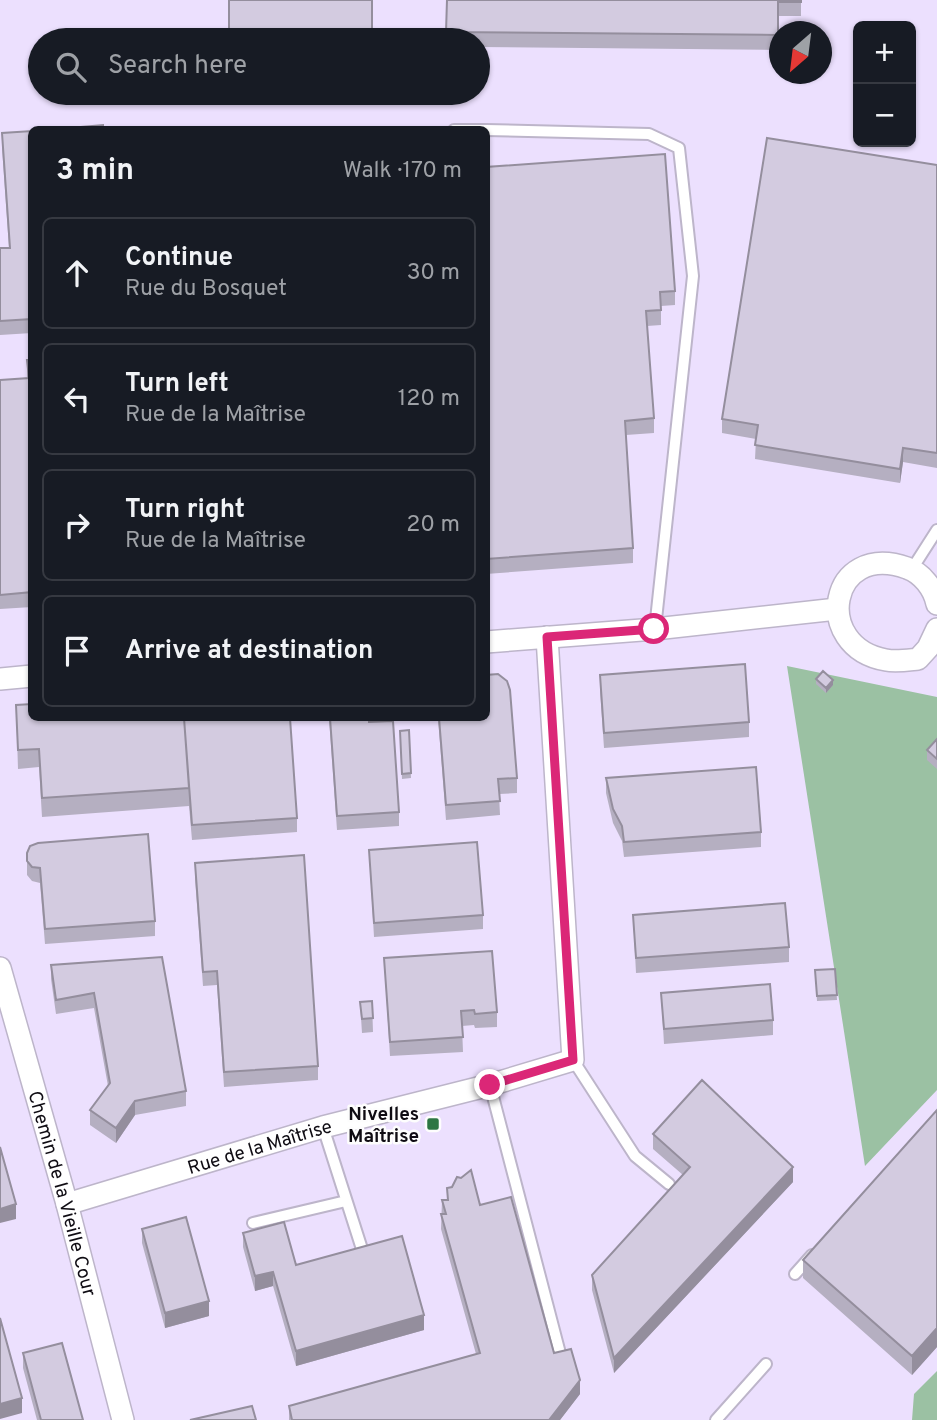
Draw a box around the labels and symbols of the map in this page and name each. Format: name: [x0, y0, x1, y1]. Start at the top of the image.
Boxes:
north arrow: [769, 21, 832, 84]
route start: [638, 613, 669, 644]
route end: [474, 1069, 505, 1100]
street label: Chemin de la Vieille Cour: [21, 1088, 101, 1300]
place label: Nivelles Maîtrise: [348, 1103, 419, 1149]
street label: Rue de la Maîtrise: [185, 1115, 335, 1181]
marker: Nivelles Maîtrise: [425, 1116, 441, 1132]

